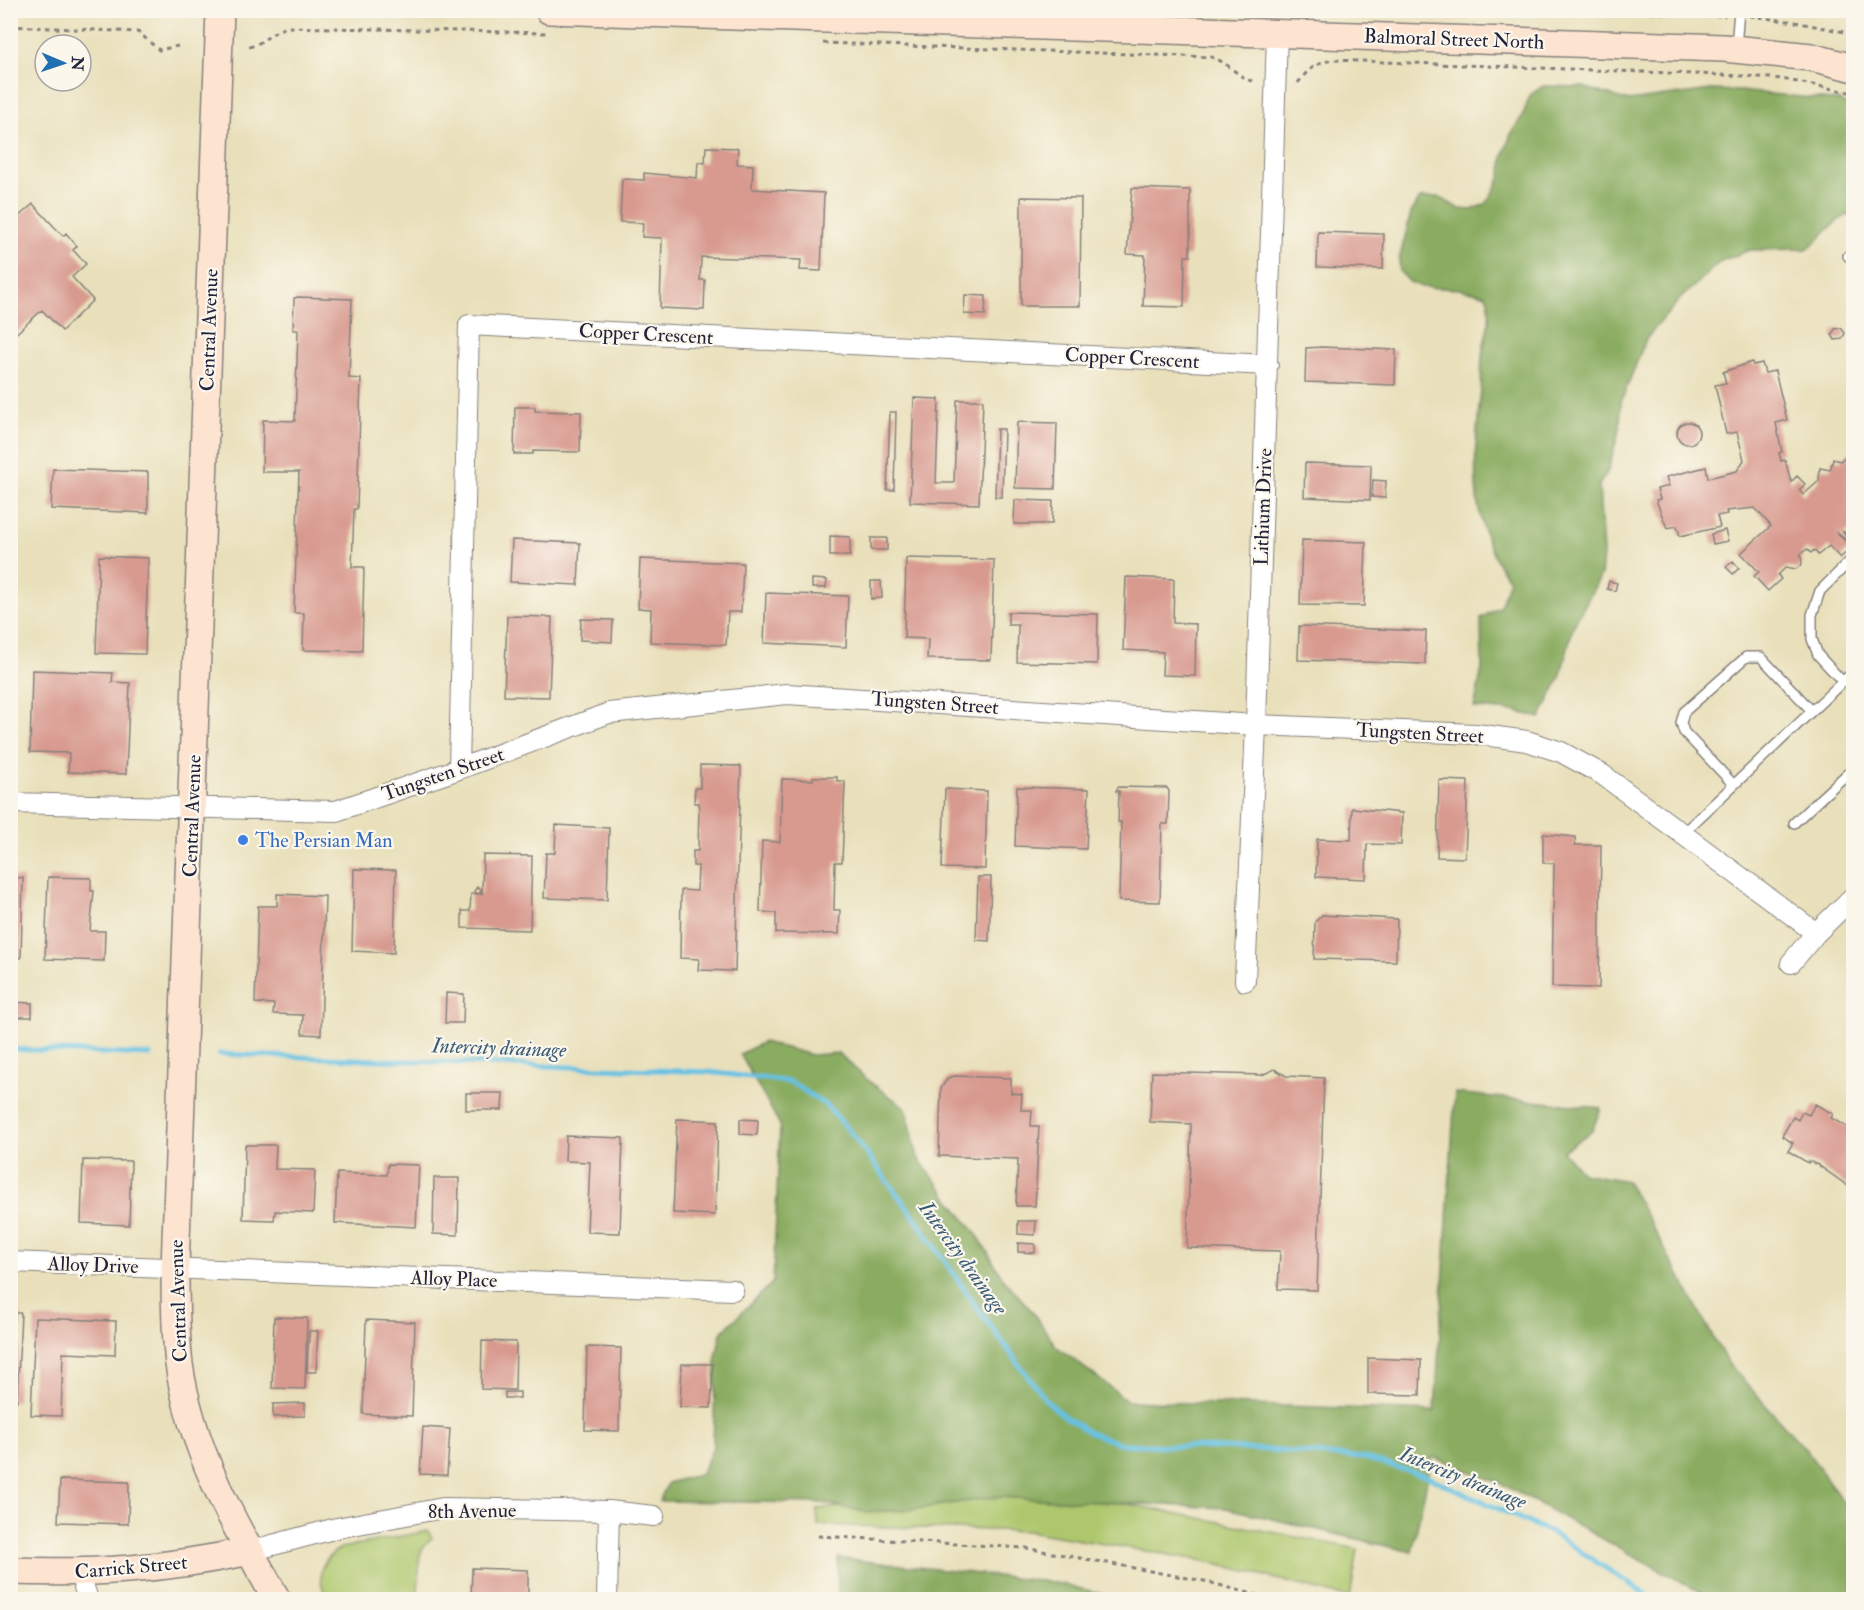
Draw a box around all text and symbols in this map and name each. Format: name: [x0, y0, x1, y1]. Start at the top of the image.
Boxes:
street label: Balmoral Street North: [1363, 23, 1545, 55]
north arrow: [33, 33, 93, 93]
text: N: [67, 55, 87, 72]
street label: Central Avenue: [194, 268, 224, 392]
street label: Copper Crescent: [578, 318, 714, 351]
street label: Copper Crescent: [1064, 342, 1200, 375]
street label: Lithium Drive: [1248, 448, 1278, 566]
street label: Tungsten Street: [870, 686, 1000, 720]
street label: Tungsten Street: [1356, 717, 1485, 749]
street label: Tungsten Street: [379, 741, 508, 807]
street label: Central Avenue: [177, 754, 207, 878]
place label: The Persian Man: [255, 828, 393, 853]
marker: The Persian Man: [236, 833, 250, 847]
water label: Intercity drainage: [430, 1032, 568, 1064]
water label: Intercity drainage: [912, 1195, 1014, 1321]
street label: Central Avenue: [163, 1239, 193, 1363]
street label: Alloy Drive: [46, 1251, 139, 1279]
street label: Alloy Place: [409, 1265, 498, 1293]
water label: Intercity drainage: [1395, 1440, 1531, 1516]
street label: 8th Avenue: [428, 1498, 516, 1524]
street label: Carrick Street: [74, 1550, 189, 1584]

